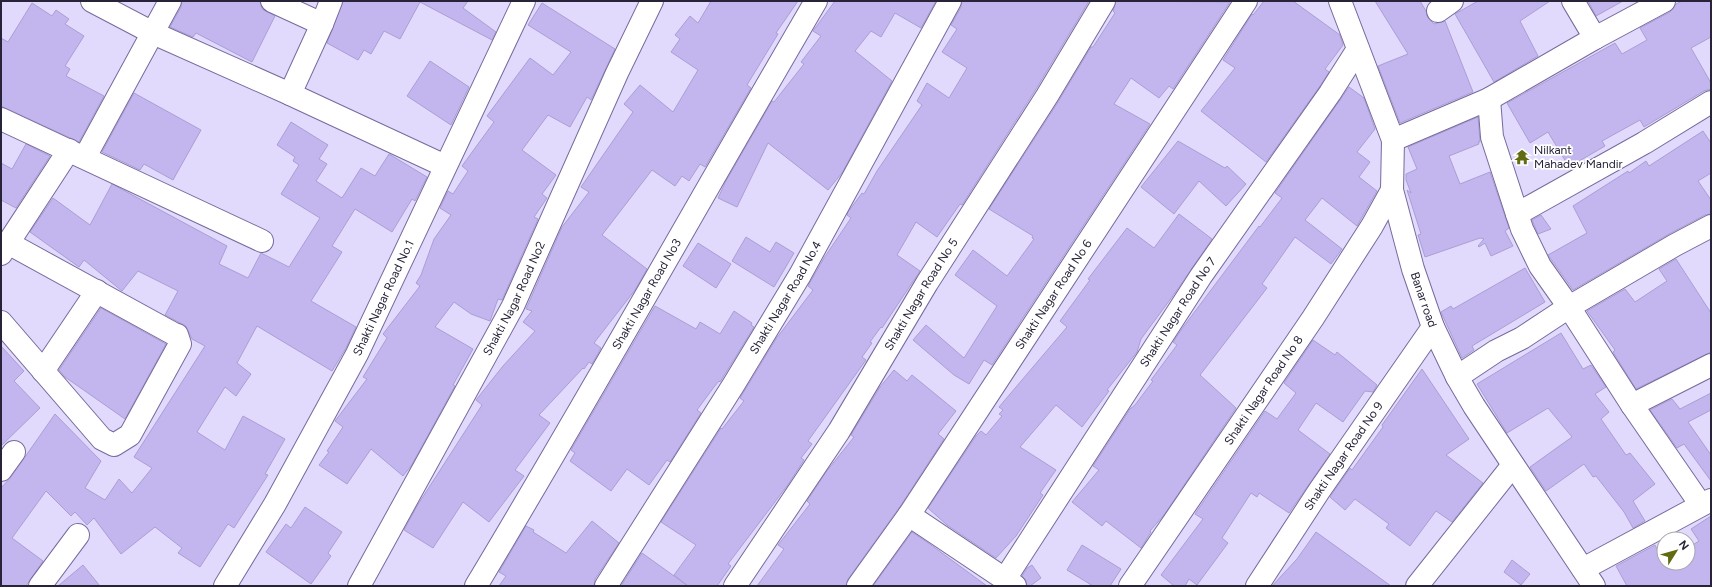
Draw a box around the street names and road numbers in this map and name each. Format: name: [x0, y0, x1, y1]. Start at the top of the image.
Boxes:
street label: Shakti Nagar Road No3: [609, 236, 684, 352]
street label: Shakti Nagar Road No 5: [882, 236, 961, 353]
street label: Shakti Nagar Road No 6: [1012, 237, 1095, 352]
street label: Shakti Nagar Road No.1: [350, 238, 417, 358]
street label: Shakti Nagar Road No.4: [747, 238, 825, 356]
street label: Shakti Nagar Road No2: [480, 239, 548, 358]
street label: Shakti Nagar Road No 7: [1137, 254, 1219, 370]
street label: Banar road: [1408, 270, 1440, 329]
street label: Shakti Nagar Road No 8: [1221, 333, 1306, 448]
street label: Shakti Nagar Road No 9: [1301, 399, 1386, 513]

